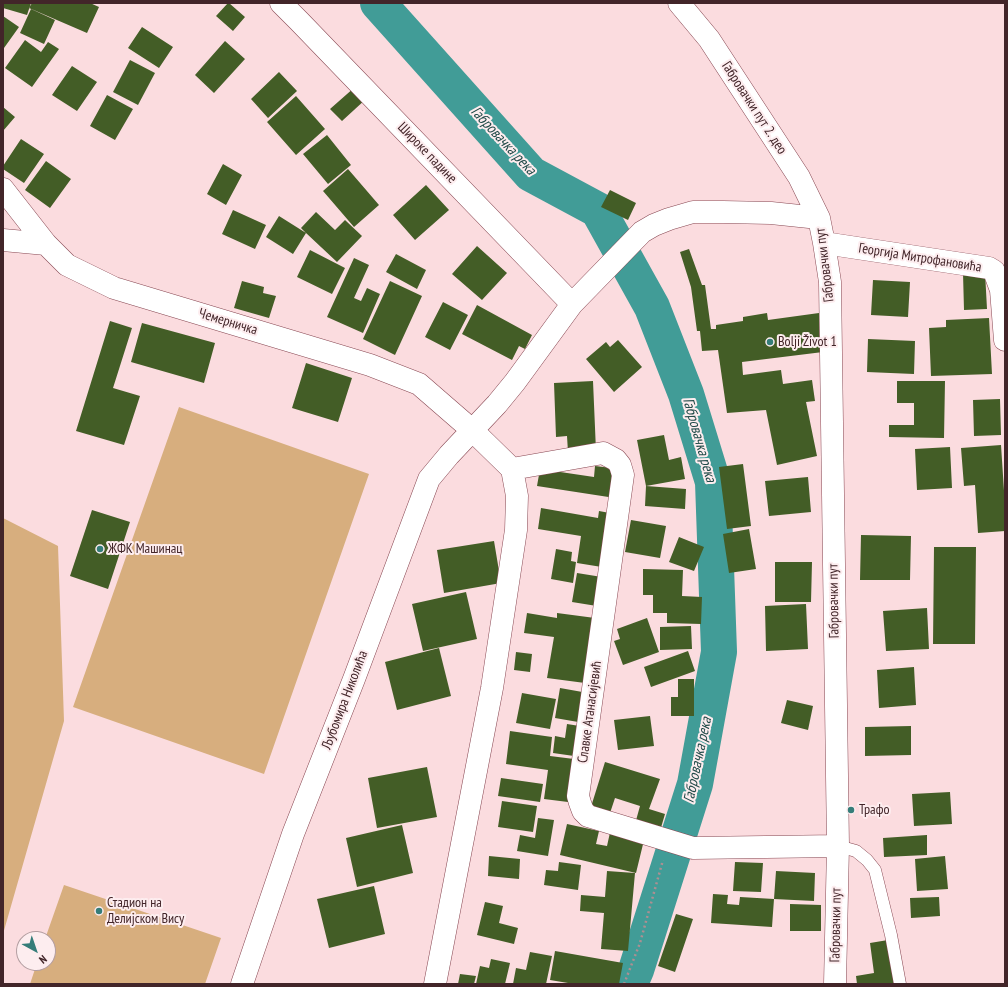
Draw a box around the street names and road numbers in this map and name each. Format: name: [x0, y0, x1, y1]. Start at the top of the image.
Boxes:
street label: Габровачки пут 2. део: [718, 58, 790, 158]
street label: Широке падине: [394, 119, 460, 187]
street label: Габровачки пут: [812, 227, 838, 303]
street label: Георгија Митрофановића: [857, 240, 983, 276]
street label: Чемерничка: [197, 305, 259, 339]
street label: Габровачки пут: [825, 564, 843, 638]
street label: Љубомира Николића: [318, 648, 372, 752]
street label: Славке Атанасијевић: [575, 660, 605, 764]
street label: Габровачки пут: [827, 888, 845, 962]

